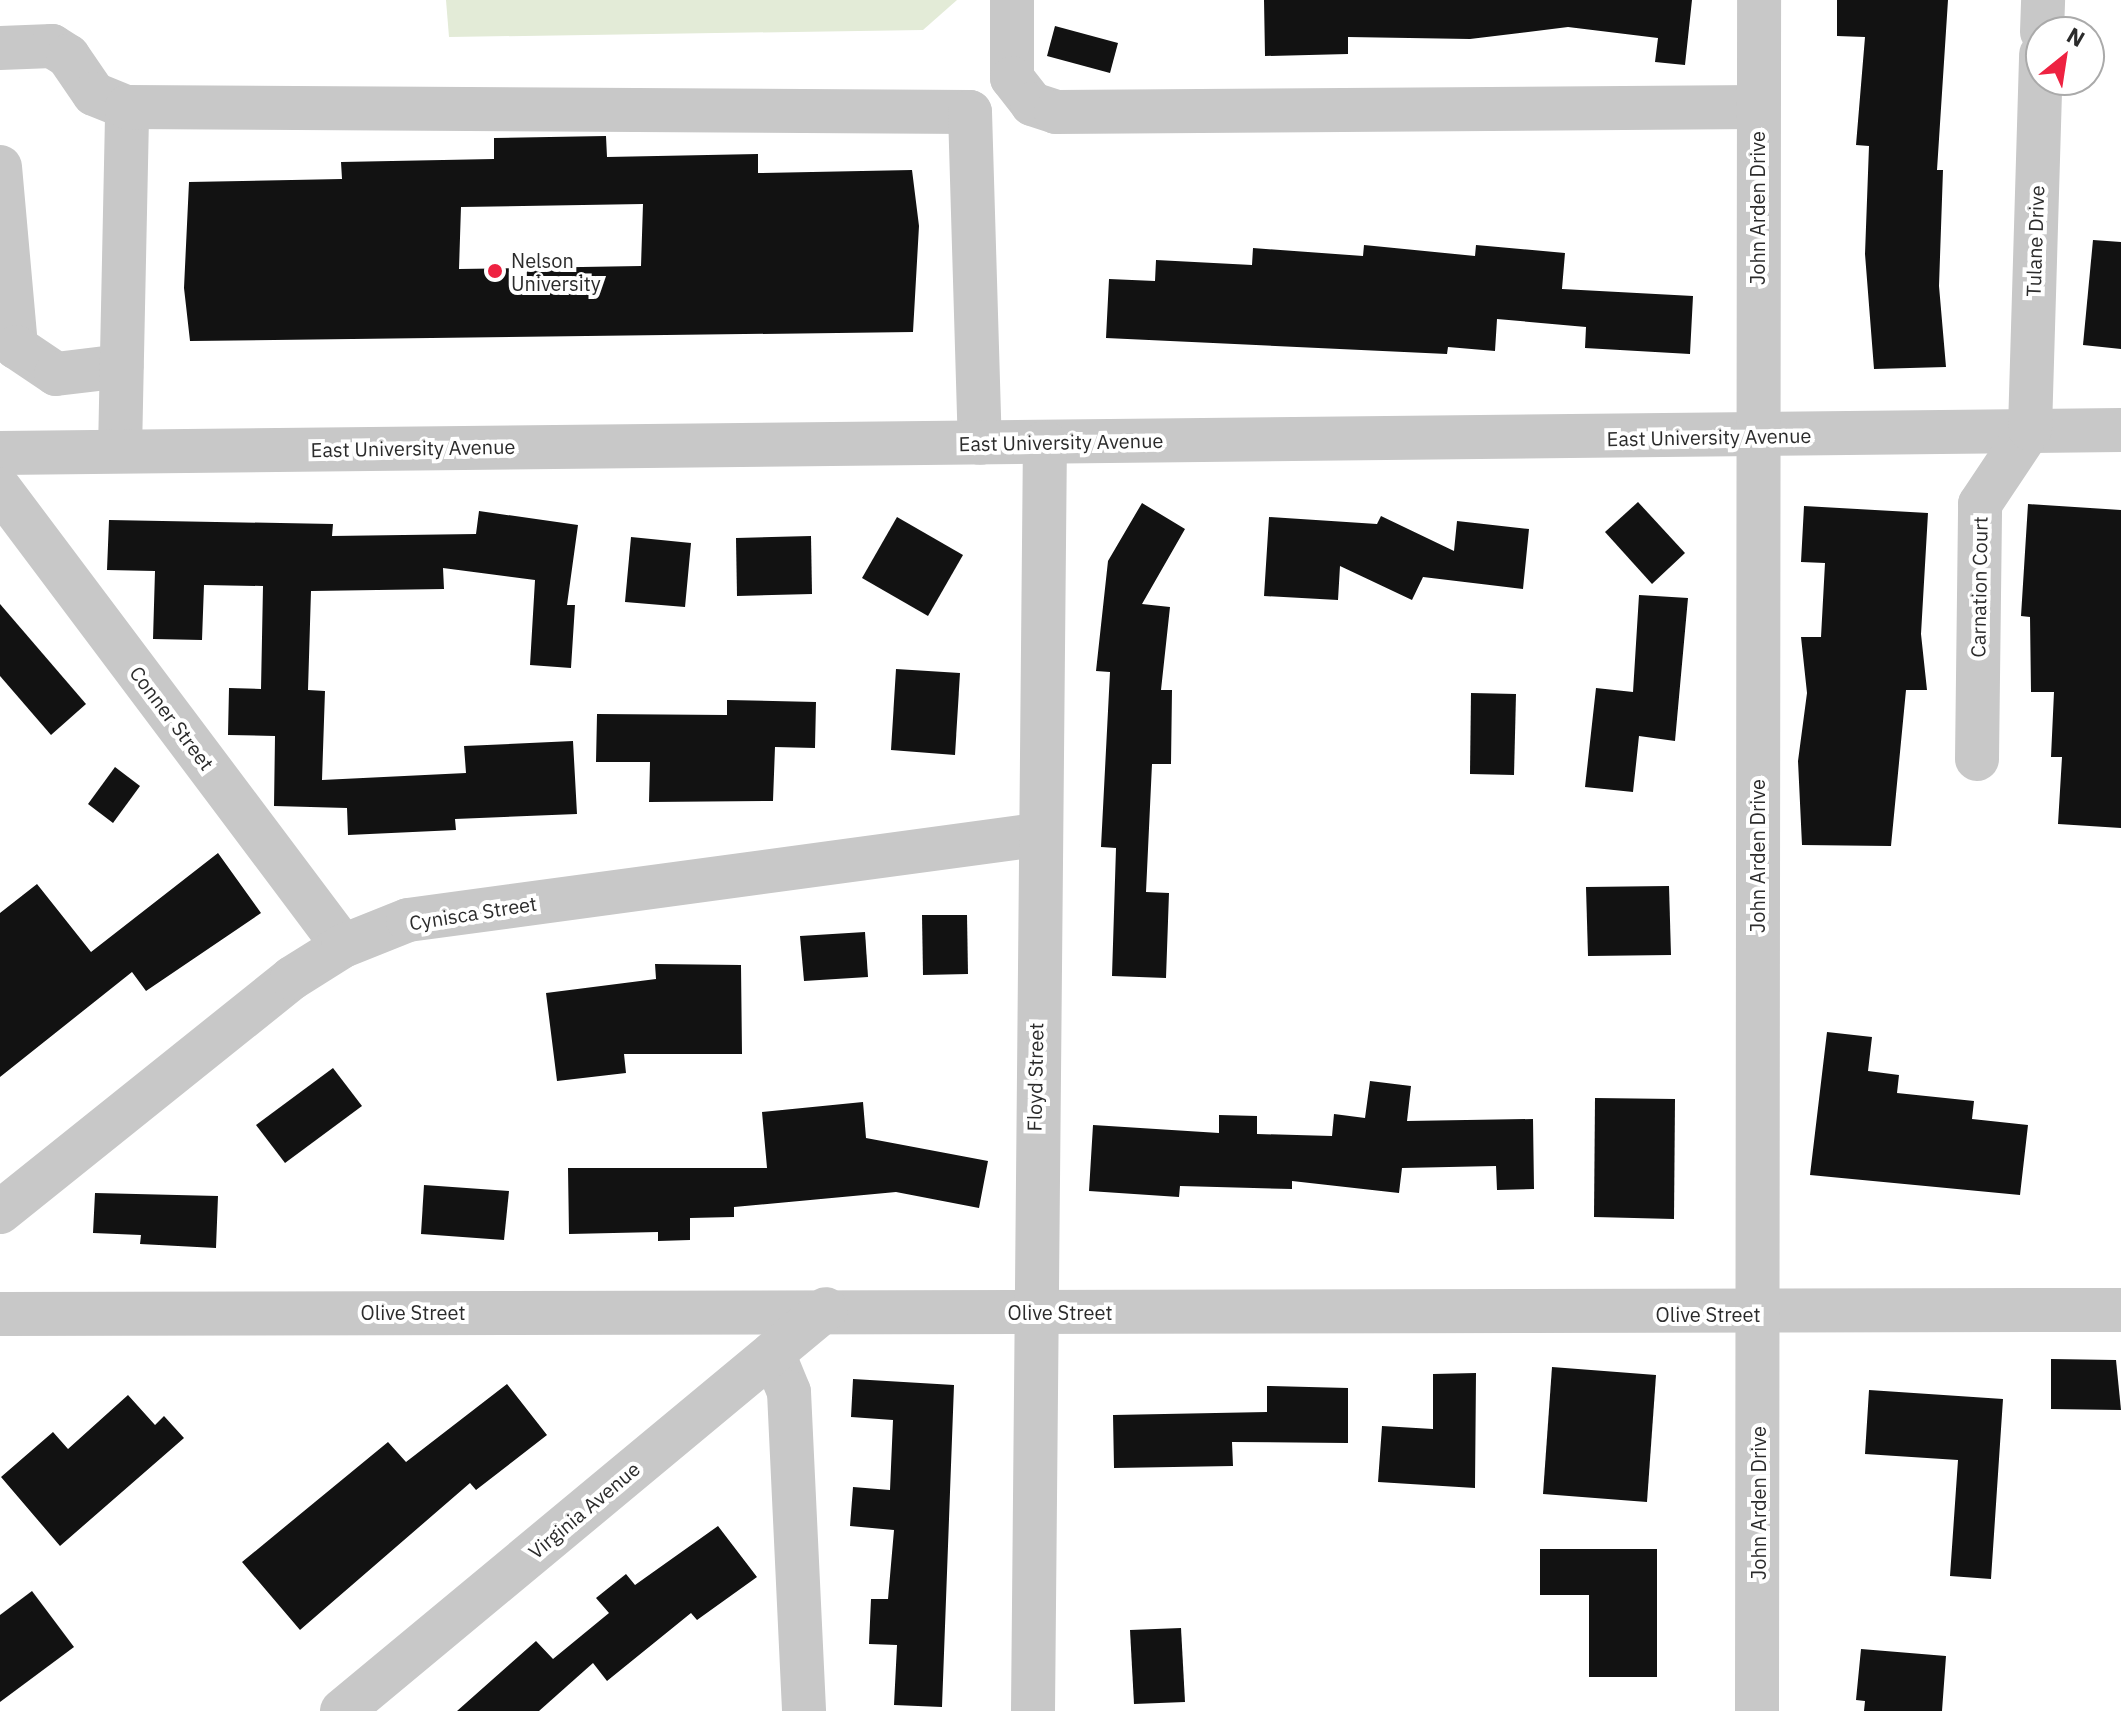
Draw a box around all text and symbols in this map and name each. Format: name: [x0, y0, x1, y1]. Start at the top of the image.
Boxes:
north arrow: [2025, 16, 2105, 96]
text: N: [2062, 20, 2090, 53]
street label: John Arden Drive: [1745, 131, 1769, 285]
street label: Tulane Drive: [2021, 185, 2049, 297]
place label: Nelson University: [511, 248, 601, 295]
marker: Nelson University: [486, 262, 504, 280]
street label: East University Avenue: [1606, 423, 1812, 451]
street label: East University Avenue: [958, 428, 1164, 456]
street label: East University Avenue: [310, 434, 516, 462]
street label: Carnation Court: [1966, 516, 1992, 658]
street label: Conner Street: [125, 661, 219, 775]
street label: John Arden Drive: [1745, 779, 1769, 933]
street label: Cynisca Street: [408, 891, 538, 935]
street label: Floyd Street: [1022, 1022, 1048, 1132]
street label: Olive Street: [361, 1300, 465, 1324]
street label: Olive Street: [1008, 1300, 1112, 1324]
street label: Olive Street: [1656, 1302, 1760, 1326]
street label: John Arden Drive: [1746, 1426, 1770, 1580]
street label: Virginia Avenue: [523, 1456, 645, 1564]

